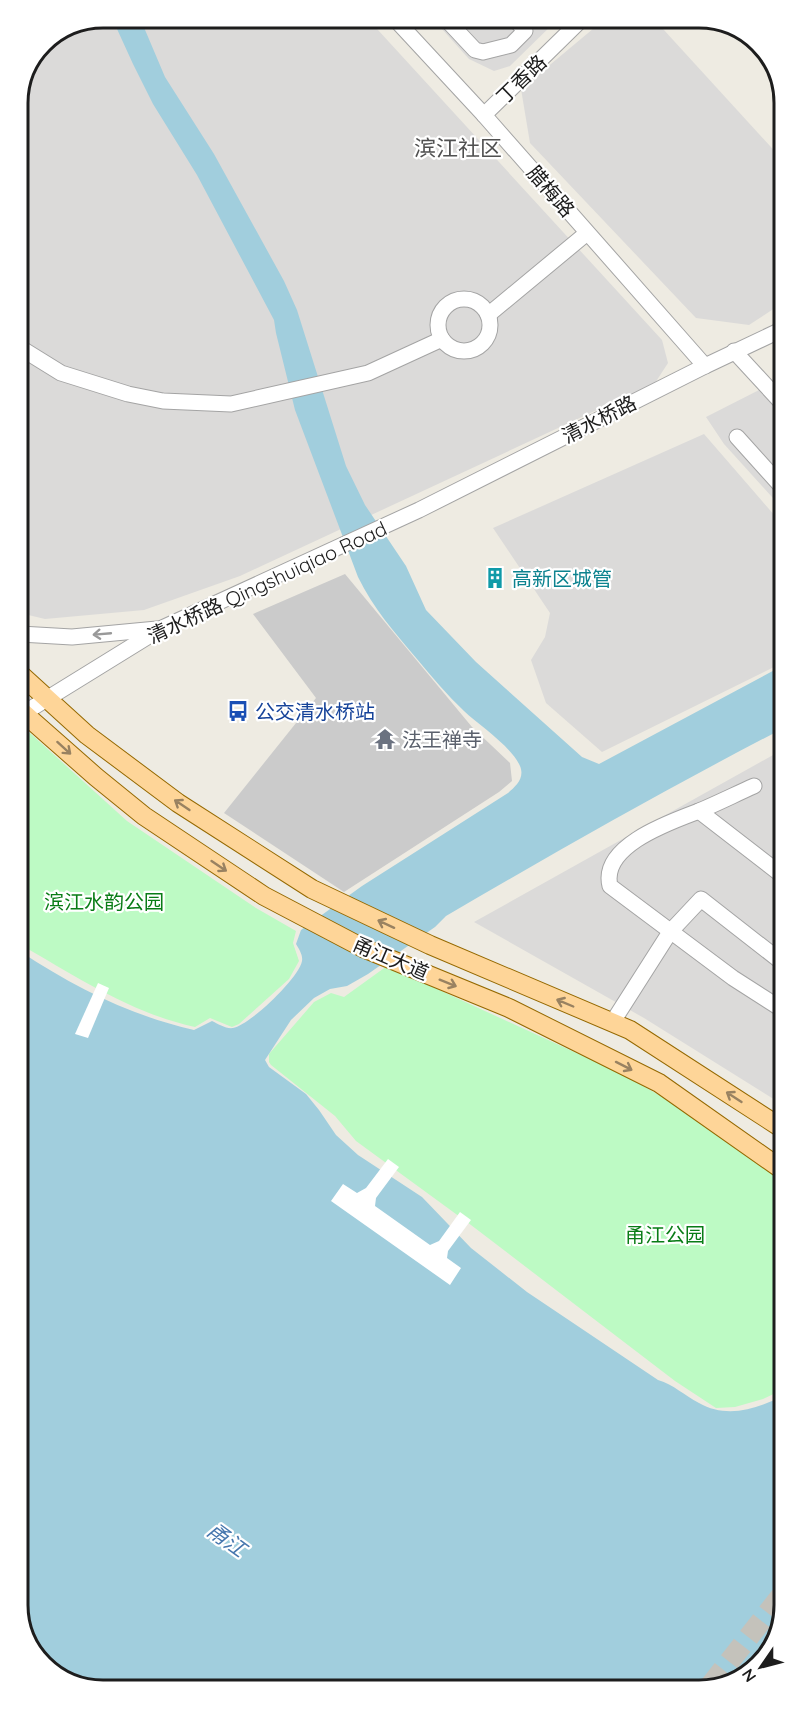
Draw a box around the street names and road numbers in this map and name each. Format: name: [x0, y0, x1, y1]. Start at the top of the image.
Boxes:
street label: 丁香路: [491, 49, 551, 109]
street label: 腊梅路: [522, 160, 580, 222]
street label: 清水桥路: [558, 390, 640, 448]
street label: 清水桥路 Qingshuiqiao Road: [143, 515, 391, 649]
street label: 甬江大道: [349, 931, 433, 985]

